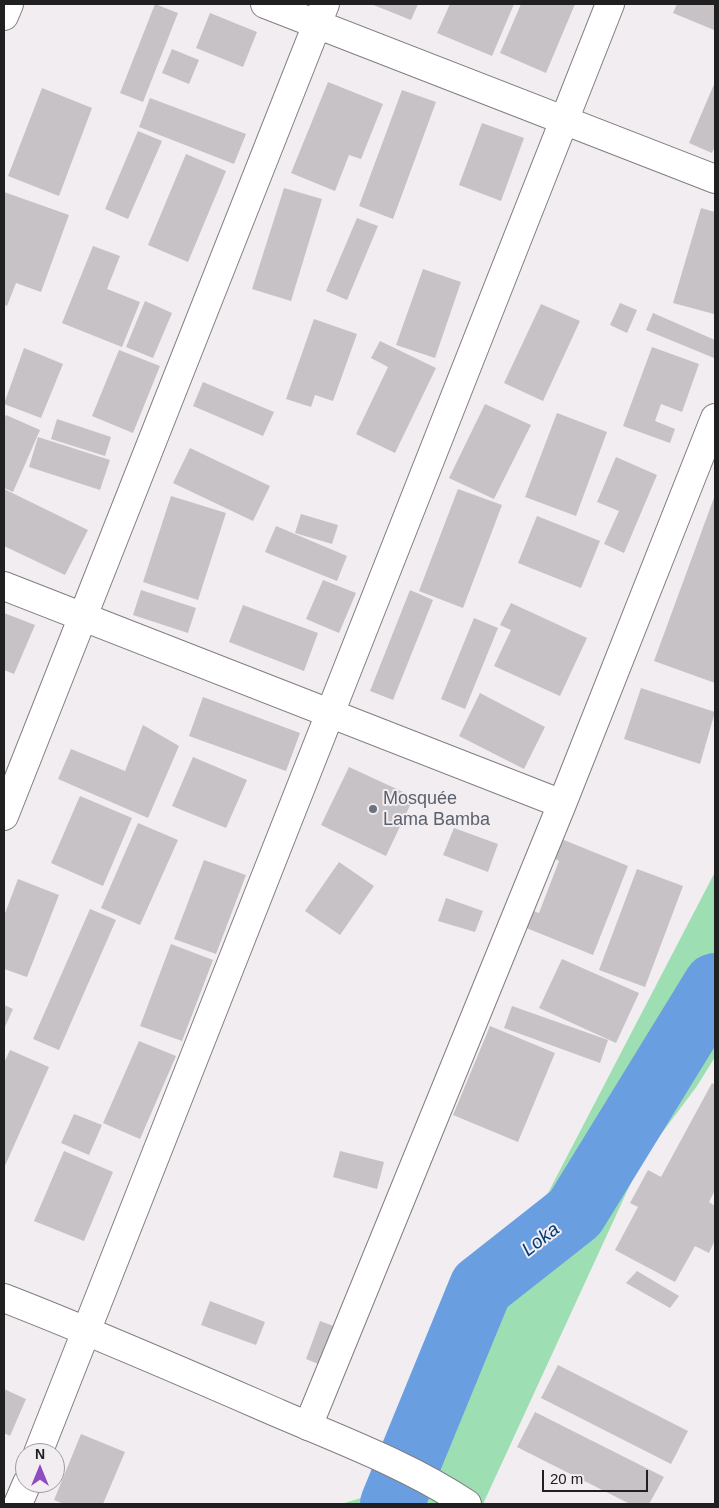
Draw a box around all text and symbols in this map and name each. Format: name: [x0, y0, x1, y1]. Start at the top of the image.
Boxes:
place label: Mosquée Lama Bamba: [383, 788, 490, 831]
marker: Mosquée Lama Bamba: [367, 803, 379, 815]
water label: Loka: [518, 1218, 564, 1262]
north arrow: [15, 1443, 65, 1493]
text: N: [35, 1446, 45, 1462]
scale bar: [544, 1460, 650, 1492]
text: 20 m: [550, 1470, 583, 1487]

